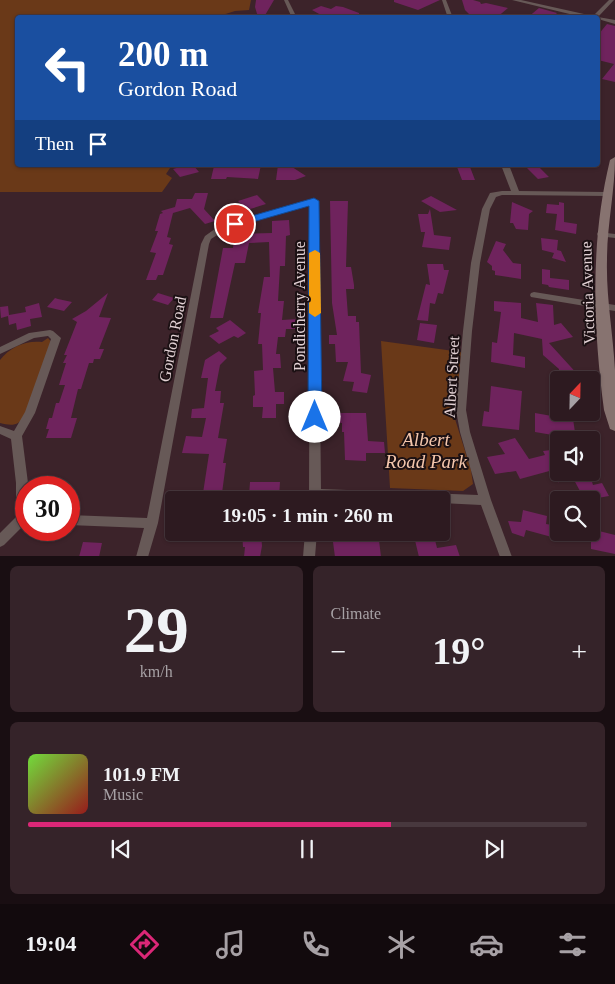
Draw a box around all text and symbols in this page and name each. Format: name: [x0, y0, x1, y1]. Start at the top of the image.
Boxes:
icon: left: [35, 35, 100, 100]
text: 200 m: [118, 35, 208, 74]
text: Gordon Road: [118, 76, 237, 101]
icon: arrive: [84, 130, 112, 158]
text: Then: [35, 133, 74, 154]
pin: [214, 203, 256, 245]
icon: arrive: [221, 210, 249, 238]
street label: Pondicherry Avenue: [291, 241, 309, 371]
street label: Victoria Avenue: [577, 241, 598, 345]
street label: Gordon Road: [156, 295, 189, 383]
street label: Albert Street: [441, 335, 462, 419]
north arrow: [550, 371, 600, 421]
map controls: [550, 371, 600, 541]
position arrow: [288, 390, 340, 442]
park label: Albert Road Park: [384, 429, 467, 472]
button: sound: [550, 431, 600, 481]
speed limit sign: 30: [15, 476, 80, 541]
button: search: [550, 491, 600, 541]
text: 19:05 · 1 min · 260 m: [222, 505, 393, 526]
text: 29: [124, 594, 189, 666]
text: Climate: [331, 605, 381, 622]
text: 19°: [432, 630, 485, 672]
text: −: [331, 636, 346, 667]
text: +: [571, 636, 587, 667]
text: km/h: [140, 663, 173, 680]
text: 101.9 FM: [103, 764, 180, 785]
text: Music: [103, 786, 143, 803]
icon: previous: [107, 835, 135, 863]
icon: pause: [293, 835, 321, 863]
icon: next: [480, 835, 508, 863]
icon: directions: [127, 927, 162, 962]
icon: music: [213, 927, 248, 962]
icon: phone: [298, 927, 333, 962]
icon: climate: [384, 927, 419, 962]
icon: car: [469, 927, 504, 962]
icon: filters: [555, 927, 590, 962]
text: 19:04: [25, 931, 77, 956]

